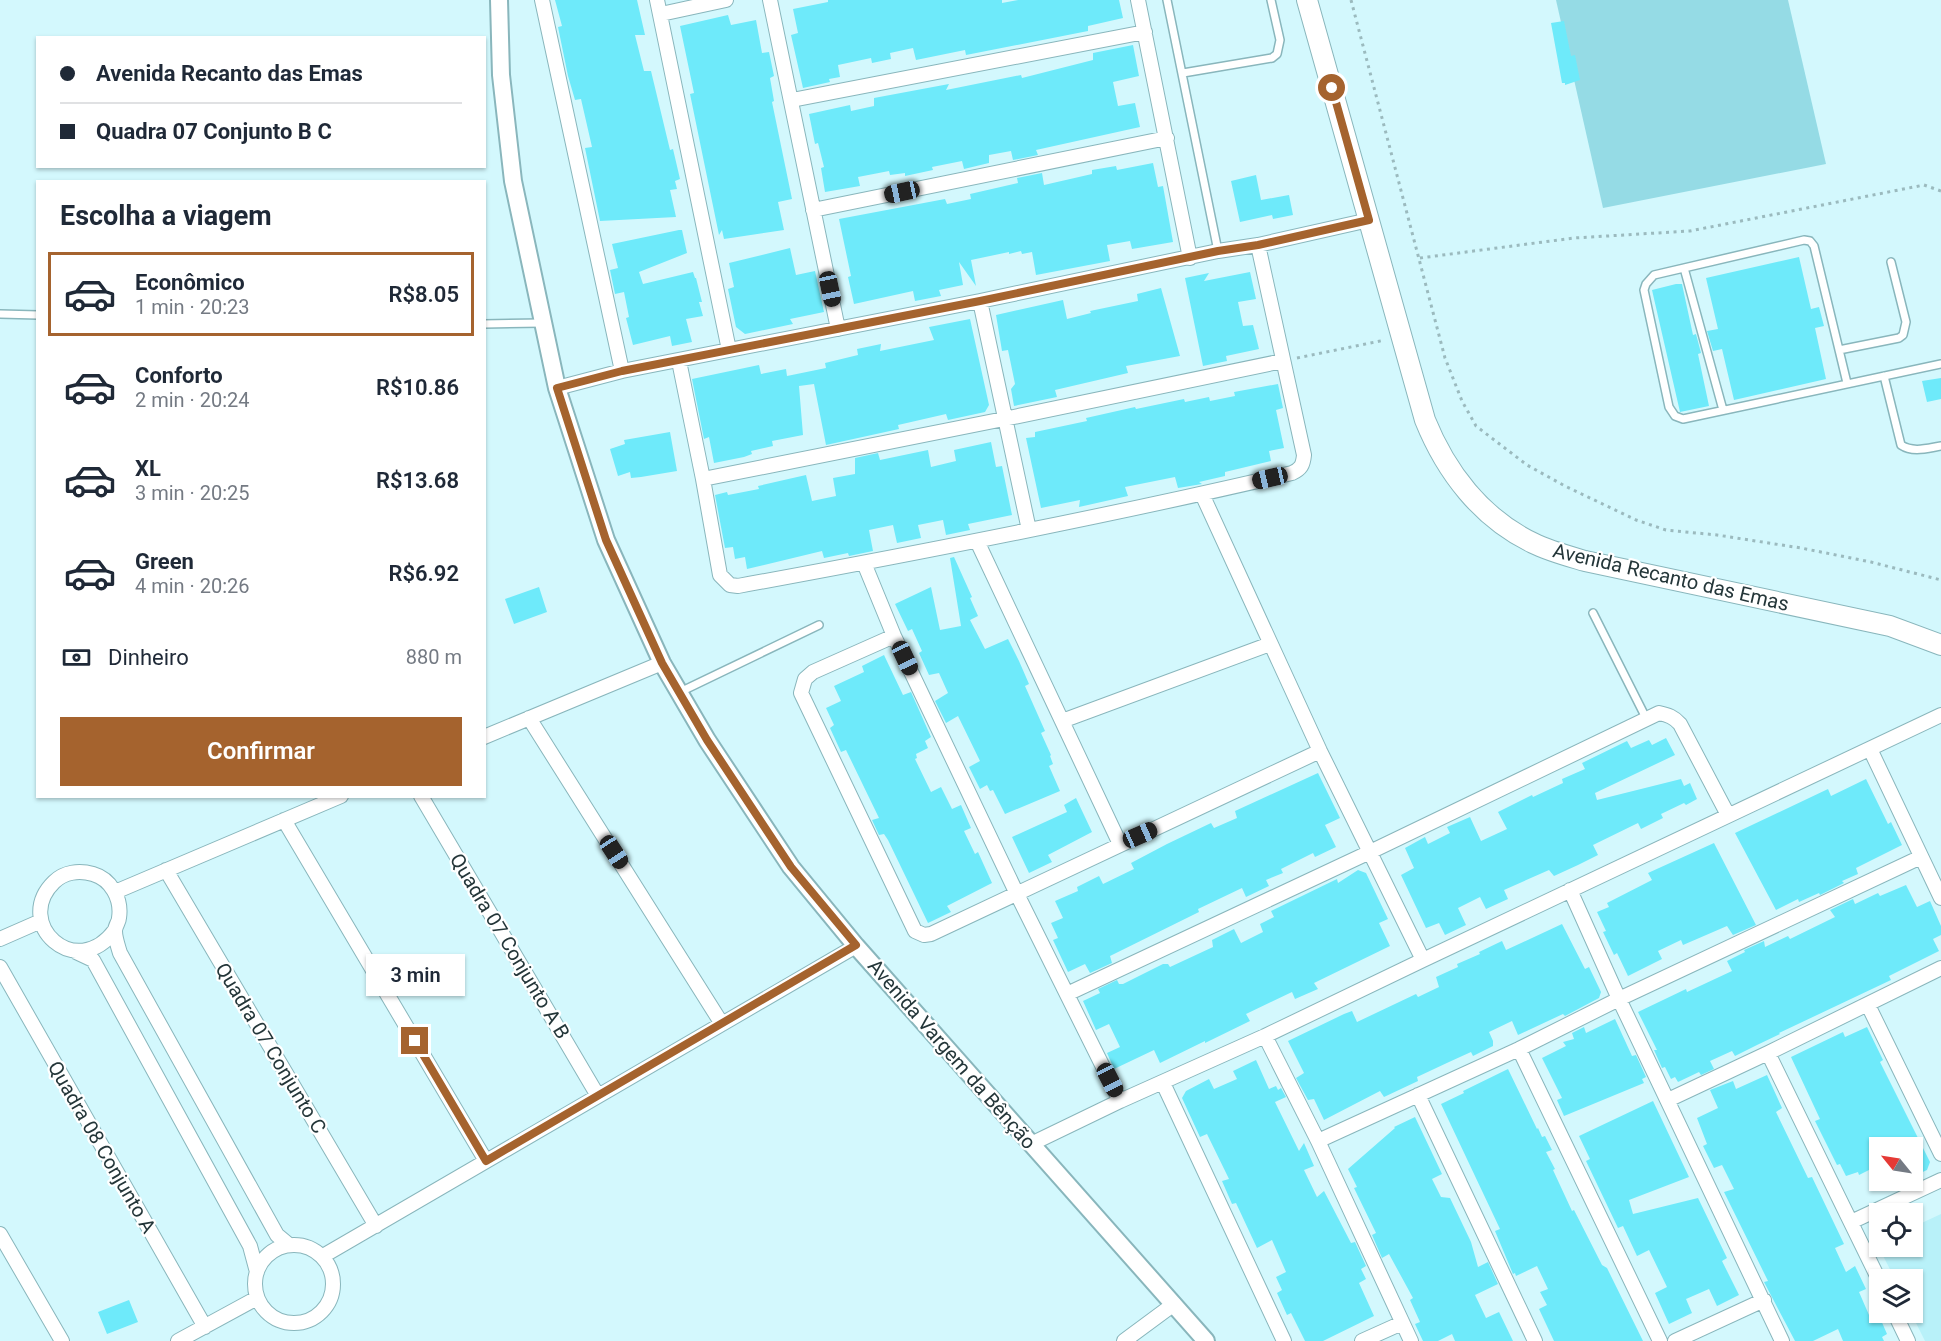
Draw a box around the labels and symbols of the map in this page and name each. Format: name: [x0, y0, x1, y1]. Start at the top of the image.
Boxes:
route start: [1318, 74, 1345, 101]
car: [883, 179, 921, 205]
car: [817, 270, 843, 308]
car: [1250, 465, 1290, 491]
street label: Avenida Recanto das Emas: [1551, 538, 1791, 616]
car: [889, 638, 921, 678]
car: [1120, 819, 1160, 851]
car: [597, 832, 631, 872]
street label: Quadra 07 Conjunto A B: [445, 849, 575, 1043]
callout: 3 min: [366, 954, 464, 996]
street label: Avenida Vargem da Bênção: [863, 954, 1041, 1154]
street label: Quadra 07 Conjunto C: [211, 958, 331, 1138]
route end: [401, 1027, 428, 1054]
street label: Quadra 08 Conjunto A: [43, 1057, 161, 1237]
car: [1094, 1060, 1126, 1100]
north arrow: [1869, 1137, 1923, 1191]

